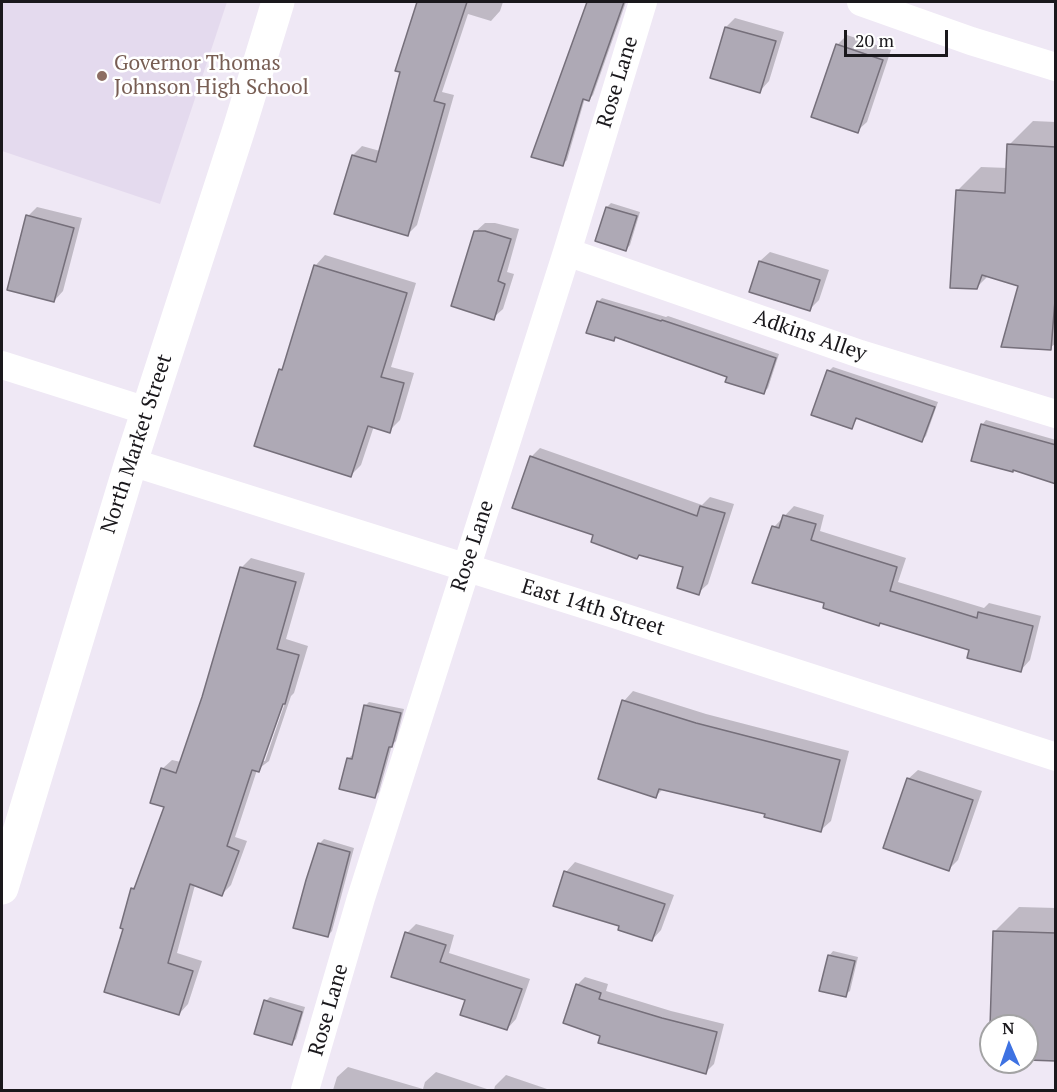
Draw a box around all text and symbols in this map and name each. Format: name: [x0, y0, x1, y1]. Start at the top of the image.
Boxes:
scale bar: [847, 18, 950, 56]
text: 20 m: [855, 28, 894, 52]
street label: Rose Lane: [592, 33, 644, 131]
place label: Governor Thomas Johnson High School: [114, 51, 309, 101]
marker: Governor Thomas Johnson High School: [95, 69, 109, 83]
street label: Adkins Alley: [750, 305, 870, 367]
street label: North Market Street: [96, 351, 178, 537]
street label: Rose Lane: [446, 497, 500, 595]
street label: East 14th Street: [518, 574, 668, 642]
street label: Rose Lane: [304, 961, 354, 1059]
north arrow: [979, 1014, 1039, 1074]
text: N: [1002, 1017, 1015, 1039]

